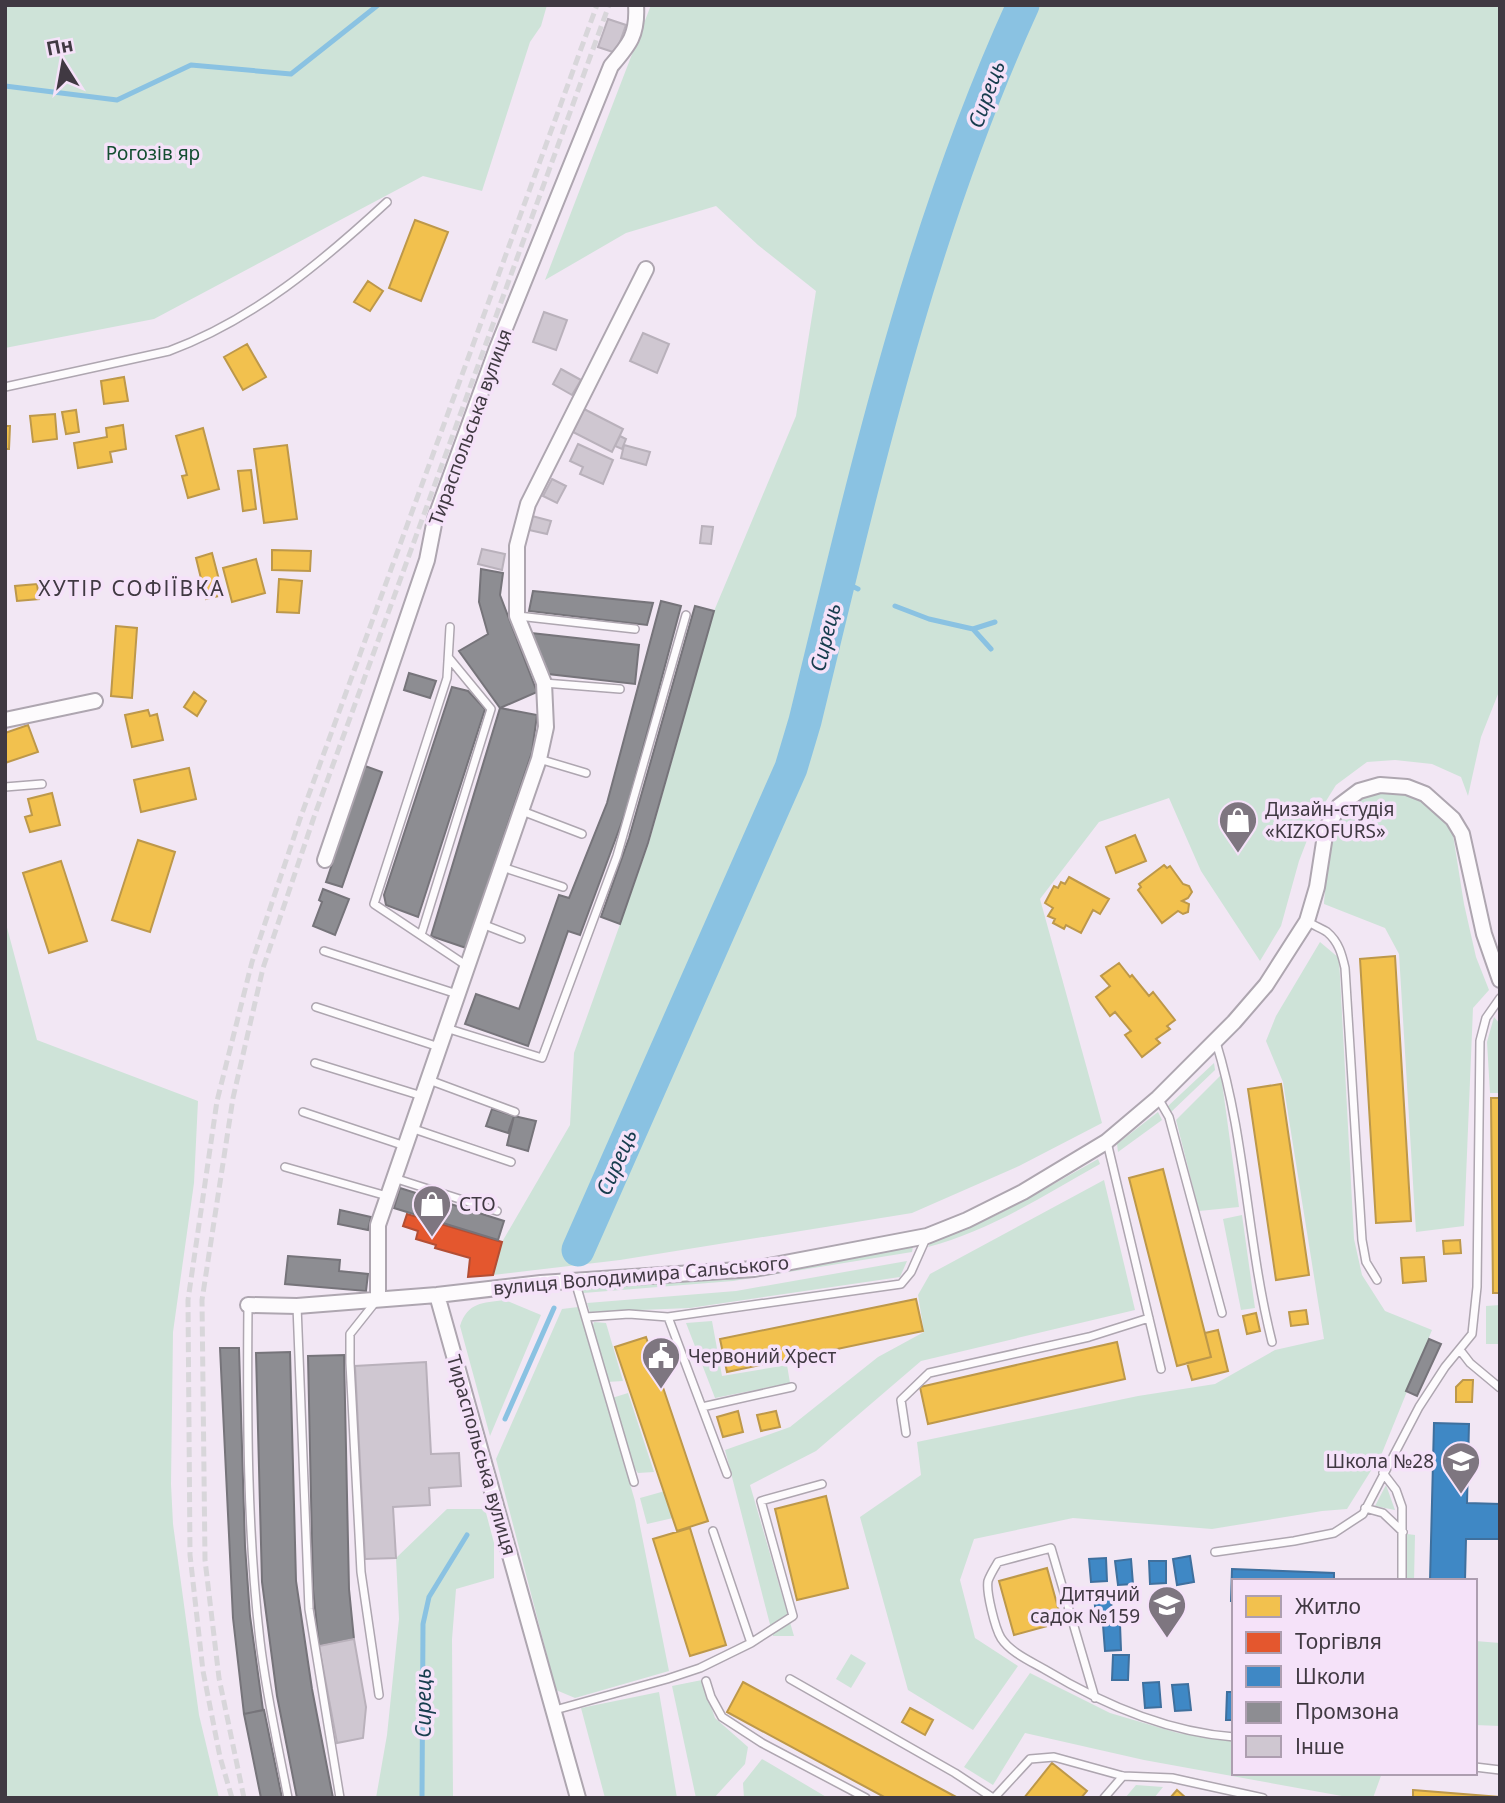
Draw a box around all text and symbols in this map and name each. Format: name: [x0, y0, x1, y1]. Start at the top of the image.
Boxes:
north arrow: [28, 28, 98, 98]
text: Пн: [44, 31, 75, 62]
water label: Сирець: [961, 57, 1011, 131]
park label: Рогозів яр: [106, 140, 200, 166]
street label: Тираспольська вулиця: [422, 325, 518, 529]
district label: ХУТІР СОФІЇВКА: [38, 574, 226, 602]
water label: Сирець: [803, 600, 847, 674]
place label: Дизайн-студія «KIZKOFURS»: [1265, 796, 1394, 844]
shop icon: Дизайн-студія «KIZKOFURS»: [1217, 799, 1259, 854]
water label: Сирець: [589, 1125, 643, 1199]
shop icon: СТО: [411, 1183, 453, 1238]
place label: СТО: [459, 1191, 496, 1217]
street label: вулиця Володимира Сальського: [492, 1249, 790, 1301]
public building icon: Червоний Хрест: [640, 1335, 682, 1390]
place label: Червоний Хрест: [688, 1343, 837, 1369]
street label: Тираспольська вулиця: [441, 1352, 523, 1558]
school or university icon: Школа №28: [1440, 1440, 1482, 1495]
place label: Школа №28: [1326, 1448, 1434, 1474]
legend: [1232, 1579, 1477, 1775]
place label: Дитячий садок №159: [1030, 1581, 1140, 1629]
school or university icon: Дитячий садок №159: [1146, 1584, 1188, 1639]
text: Житло: [1295, 1592, 1361, 1620]
text: Торгівля: [1295, 1627, 1382, 1655]
text: Школи: [1295, 1662, 1365, 1690]
water label: Сирець: [409, 1668, 437, 1738]
text: Промзона: [1295, 1697, 1399, 1725]
text: Інше: [1295, 1732, 1344, 1760]

